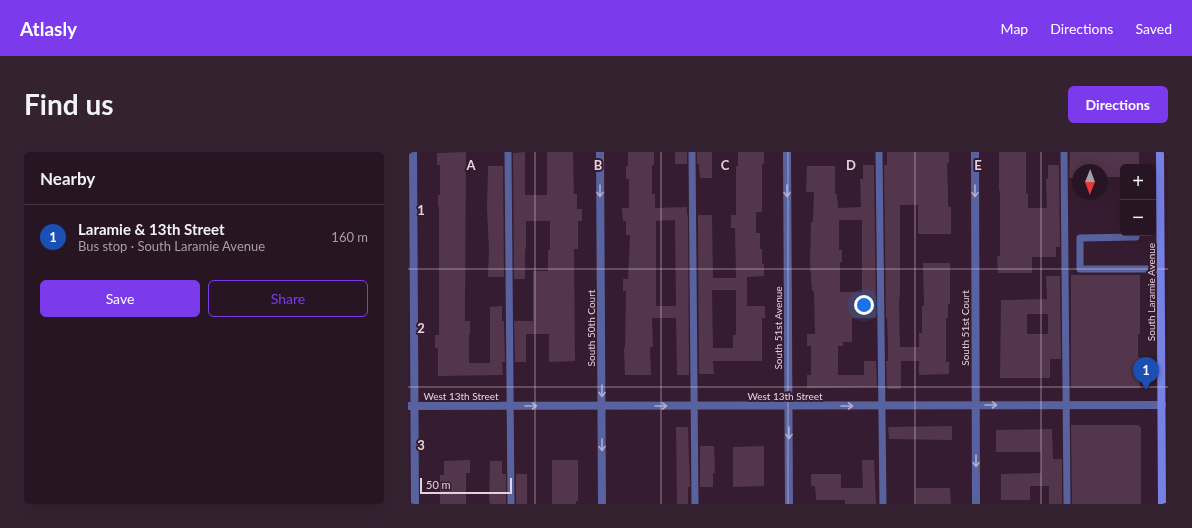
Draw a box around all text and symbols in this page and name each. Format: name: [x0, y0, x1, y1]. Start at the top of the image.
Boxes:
text: Atlasly: [20, 17, 77, 40]
text: Map: [1001, 20, 1028, 37]
text: Directions: [1050, 20, 1113, 37]
text: Saved: [1135, 20, 1172, 37]
button: Directions: [1068, 86, 1168, 123]
text: Find us: [24, 87, 114, 121]
text: A: [465, 157, 476, 173]
text: B: [594, 157, 603, 173]
text: C: [721, 157, 730, 173]
text: D: [846, 157, 856, 173]
text: E: [974, 157, 982, 173]
north arrow: [1072, 164, 1108, 200]
map controls: [1120, 164, 1156, 236]
button: +: [1120, 164, 1156, 200]
text: Nearby: [40, 168, 95, 189]
one-way arrow: [596, 184, 604, 197]
one-way arrow: [783, 184, 791, 197]
one-way arrow: [971, 184, 979, 197]
button: −: [1120, 200, 1156, 236]
text: 1: [417, 202, 425, 218]
text: Laramie & 13th Street: [78, 220, 225, 238]
text: 1: [49, 229, 57, 245]
text: 160 m: [331, 229, 368, 245]
text: Bus stop · South Laramie Avenue: [78, 238, 265, 254]
street label: South Laramie Avenue: [1145, 243, 1157, 341]
button: Save: [40, 280, 200, 317]
button: Share: [208, 280, 368, 317]
street label: South 51st Avenue: [772, 286, 784, 370]
street label: South 50th Court: [585, 289, 597, 366]
street label: South 51st Court: [959, 290, 971, 366]
your location: [854, 295, 874, 315]
text: 2: [417, 320, 425, 336]
pin: 1: [1133, 357, 1159, 390]
one-way arrow: [598, 384, 606, 397]
street label: West 13th Street: [423, 390, 499, 402]
street label: West 13th Street: [747, 390, 823, 402]
one-way arrow: [524, 402, 537, 410]
one-way arrow: [654, 402, 667, 410]
one-way arrow: [840, 402, 853, 410]
one-way arrow: [984, 402, 997, 409]
one-way arrow: [785, 426, 793, 439]
text: 3: [417, 437, 425, 453]
one-way arrow: [598, 438, 606, 451]
one-way arrow: [972, 454, 980, 467]
scale bar: [420, 476, 512, 495]
text: 50 m: [426, 478, 451, 491]

